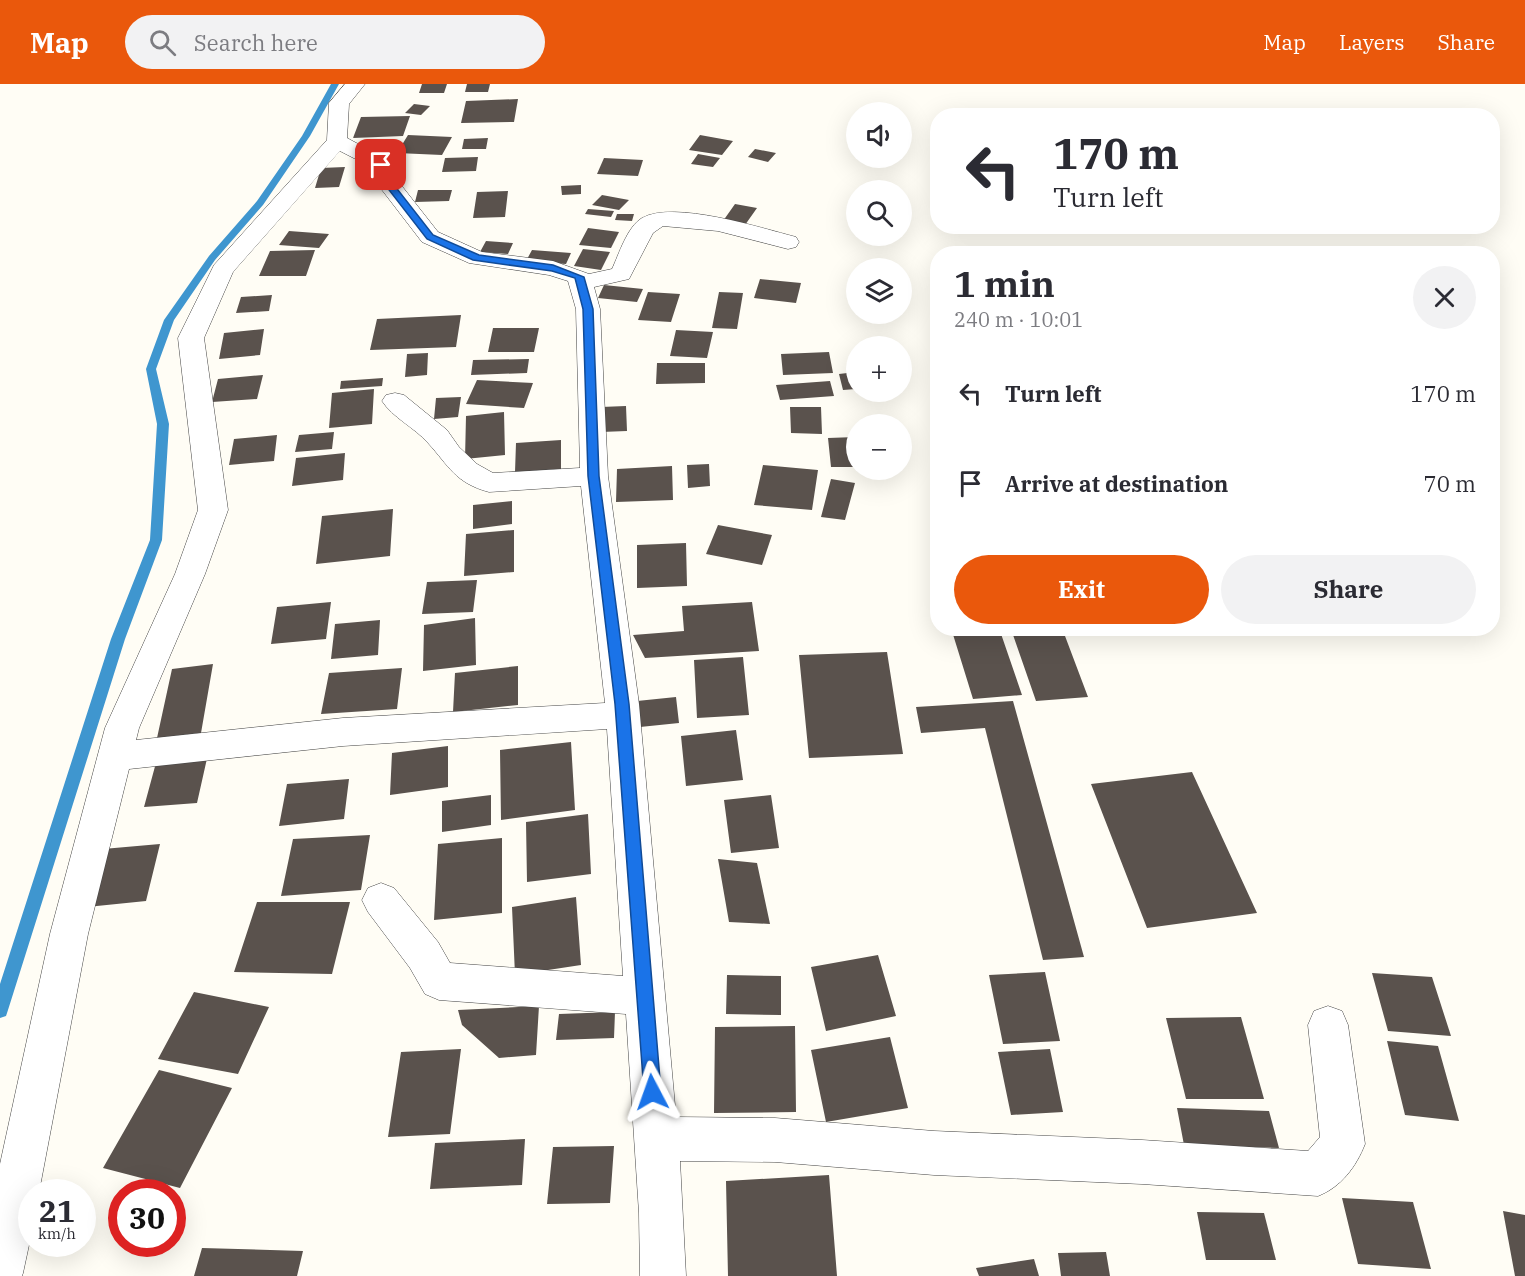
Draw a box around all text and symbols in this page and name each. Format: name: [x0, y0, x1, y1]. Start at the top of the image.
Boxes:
search box: [125, 15, 545, 69]
text: Map: [30, 24, 89, 61]
icon: search: [146, 26, 179, 59]
text: Search here: [194, 28, 318, 57]
text: Map: [1263, 28, 1306, 56]
text: Layers: [1339, 28, 1405, 56]
text: Share: [1438, 28, 1495, 56]
map controls: [846, 102, 912, 480]
button: sound: [846, 102, 912, 168]
text: 170 m: [1053, 126, 1179, 181]
icon: left: [954, 132, 1032, 210]
pin: [355, 139, 406, 190]
icon: arrive: [364, 148, 397, 181]
text: Turn left: [1053, 179, 1164, 214]
button: search: [846, 180, 912, 246]
button: layers: [846, 258, 912, 324]
text: 1 min: [954, 260, 1055, 307]
button: close: [1413, 266, 1476, 329]
text: 240 m · 10:01: [954, 306, 1083, 333]
button: +: [846, 336, 912, 402]
icon: left: [954, 377, 987, 410]
text: Turn left: [1005, 379, 1101, 408]
text: 170 m: [1410, 379, 1476, 408]
button: −: [846, 414, 912, 480]
icon: arrive: [954, 467, 987, 500]
text: Arrive at destination: [1005, 469, 1228, 498]
text: 70 m: [1424, 469, 1476, 498]
button: Exit: [954, 555, 1209, 624]
button: Share: [1221, 555, 1476, 624]
position arrow: [620, 1060, 684, 1124]
speed limit sign: 30: [108, 1179, 186, 1257]
text: 21: [39, 1191, 75, 1230]
text: km/h: [38, 1224, 76, 1243]

